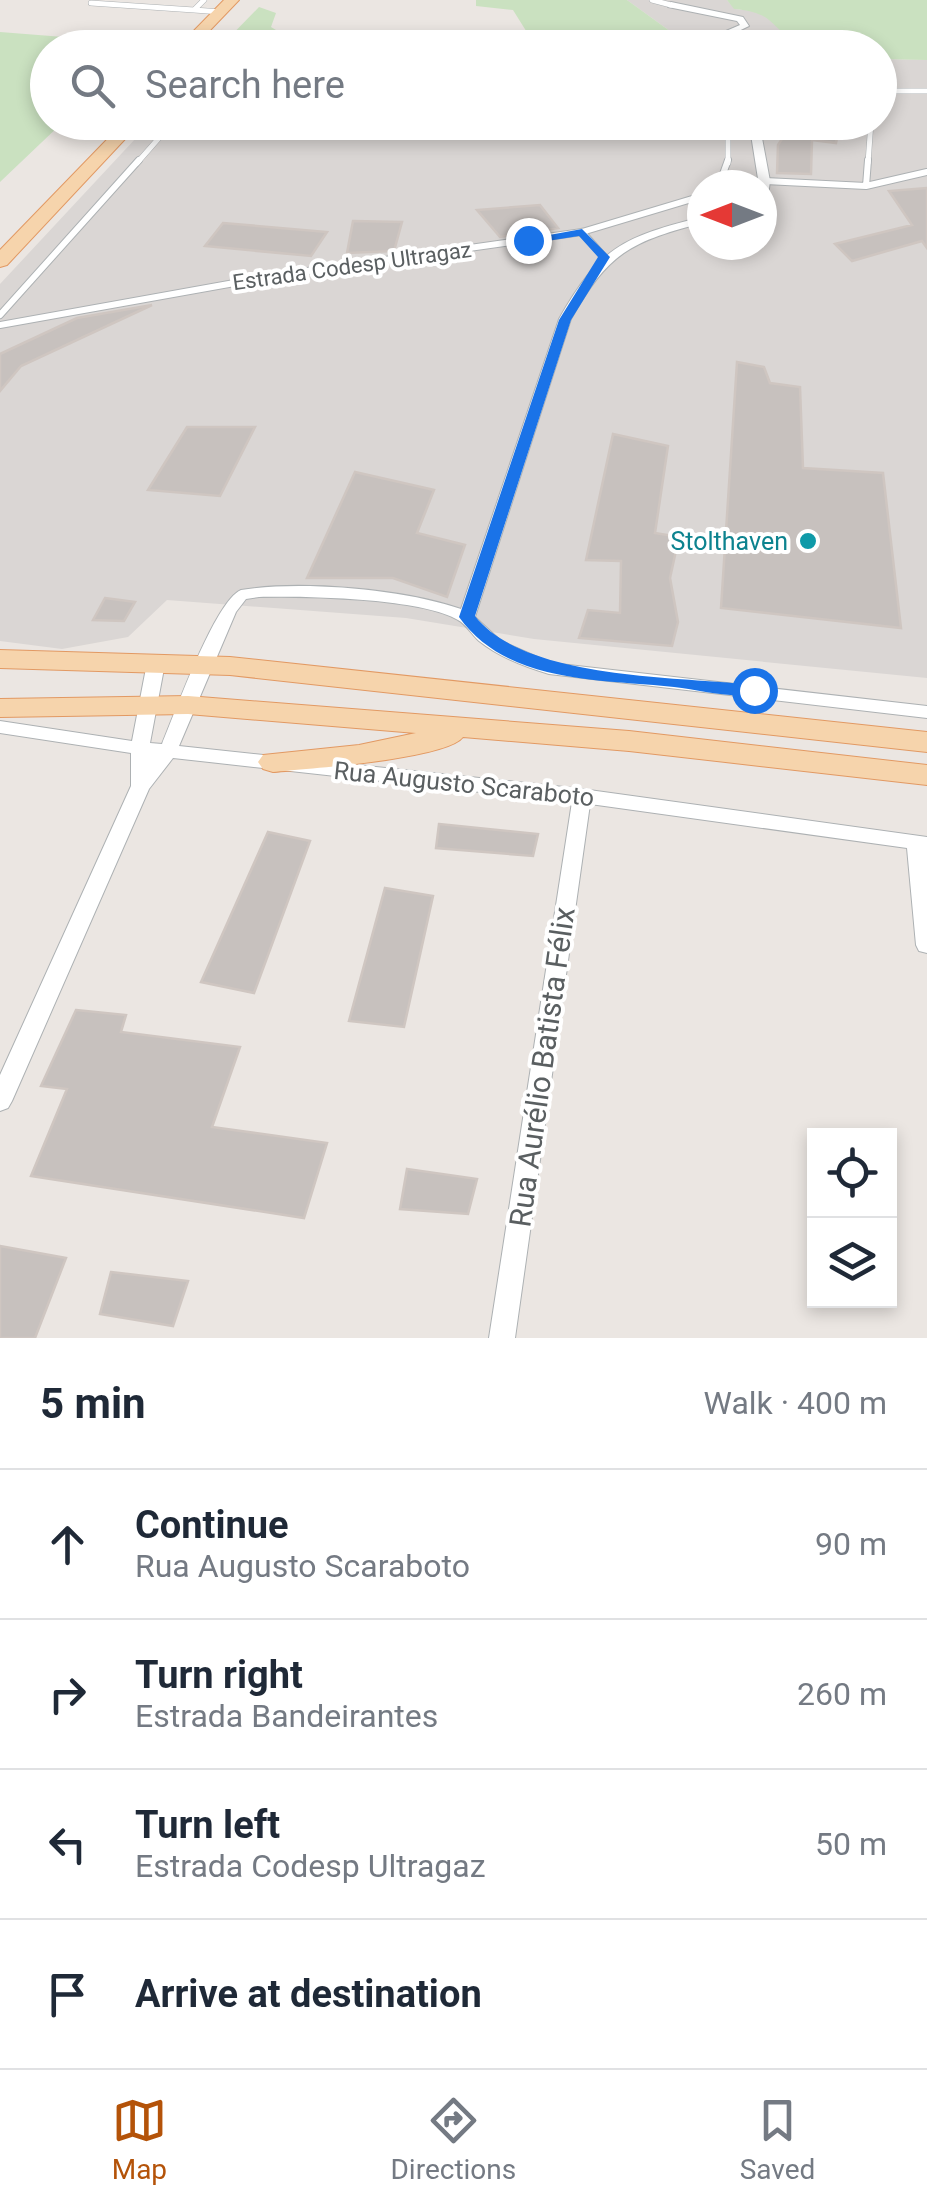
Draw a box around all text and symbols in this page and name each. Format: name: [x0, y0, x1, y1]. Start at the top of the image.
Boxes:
search box: [30, 30, 897, 140]
icon: search: [65, 58, 120, 113]
text: Search here: [145, 63, 345, 107]
north arrow: [687, 170, 777, 260]
route end: [506, 218, 552, 264]
street label: Estrada Codesp Ultragaz: [231, 237, 473, 295]
place label: Stolthaven: [671, 527, 788, 556]
marker: Stolthaven: [797, 530, 819, 552]
route start: [732, 668, 778, 714]
street label: Rua Augusto Scaraboto: [332, 756, 596, 812]
street label: Rua Aurélio Batista Félix: [502, 905, 582, 1229]
map controls: [807, 1128, 897, 1308]
button: locate: [807, 1128, 897, 1218]
button: layers: [807, 1218, 897, 1308]
text: 5 min: [40, 1379, 146, 1428]
text: Walk · 400 m: [704, 1384, 887, 1422]
text: Continue: [135, 1503, 289, 1547]
icon: ahead: [40, 1517, 95, 1572]
text: 90 m: [815, 1525, 887, 1563]
text: Rua Augusto Scaraboto: [135, 1547, 470, 1585]
text: Turn right: [135, 1653, 303, 1697]
icon: right: [40, 1667, 95, 1722]
text: 260 m: [797, 1675, 887, 1713]
text: Estrada Bandeirantes: [135, 1697, 438, 1735]
text: Turn left: [135, 1803, 280, 1847]
icon: left: [40, 1817, 95, 1872]
text: 50 m: [815, 1825, 887, 1863]
text: Estrada Codesp Ultragaz: [135, 1847, 486, 1885]
icon: arrive: [40, 1967, 95, 2022]
text: Arrive at destination: [135, 1972, 482, 2016]
tab: Map: [112, 2093, 167, 2186]
tab: Directions: [390, 2093, 516, 2186]
tab: Saved: [740, 2093, 815, 2186]

